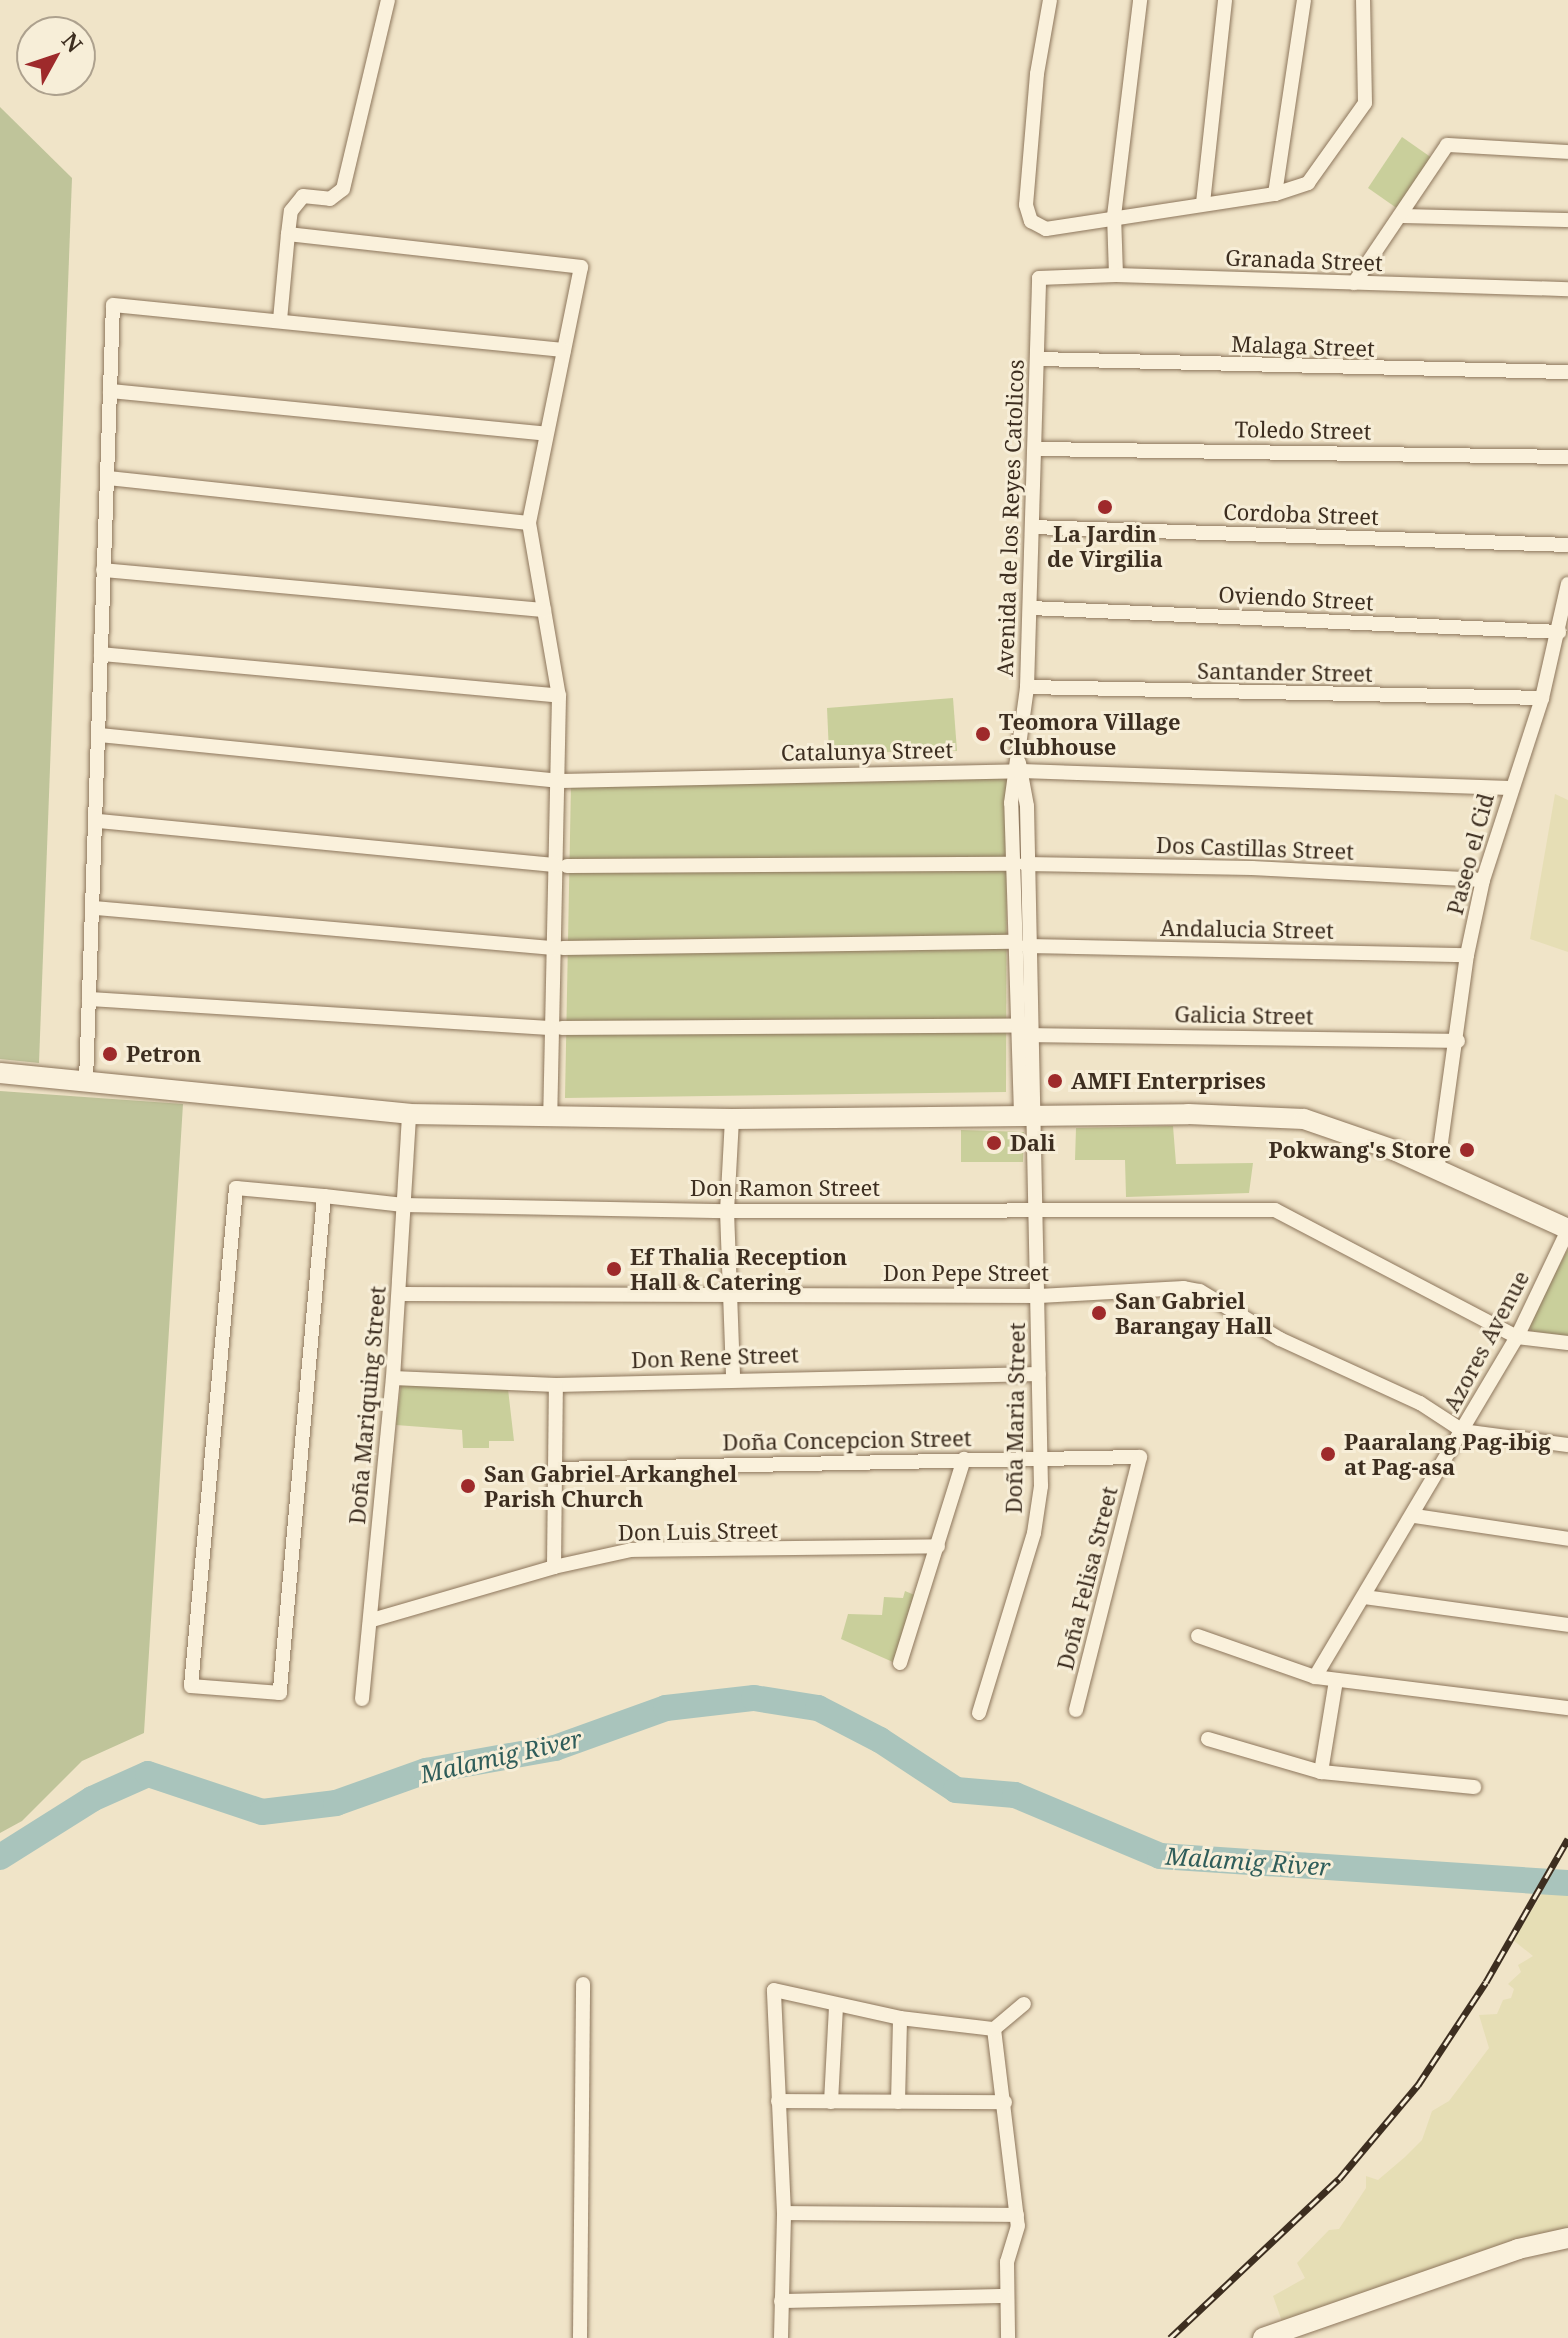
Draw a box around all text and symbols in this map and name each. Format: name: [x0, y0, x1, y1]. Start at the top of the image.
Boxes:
north arrow: [16, 16, 96, 96]
text: N: [56, 26, 90, 58]
street label: Granada Street: [1225, 244, 1383, 276]
street label: Malaga Street: [1231, 330, 1375, 362]
street label: Avenida de los Reyes Catolicos: [991, 359, 1029, 677]
street label: Toledo Street: [1234, 416, 1372, 444]
marker: La Jardin de Virgilia: [1096, 498, 1114, 516]
street label: Cordoba Street: [1223, 498, 1379, 530]
place label: La Jardin de Virgilia: [1047, 520, 1163, 572]
street label: Oviendo Street: [1218, 581, 1374, 615]
street label: Santander Street: [1197, 657, 1373, 687]
place label: Teomora Village Clubhouse: [999, 708, 1180, 760]
marker: Teomora Village Clubhouse: [974, 725, 992, 743]
street label: Catalunya Street: [781, 736, 953, 766]
street label: Paseo el Cid: [1441, 791, 1499, 917]
street label: Dos Castillas Street: [1156, 831, 1354, 865]
street label: Andalucia Street: [1160, 914, 1334, 944]
street label: Galicia Street: [1174, 1001, 1314, 1029]
place label: Petron: [126, 1041, 201, 1067]
marker: Petron: [101, 1045, 119, 1063]
place label: AMFI Enterprises: [1071, 1068, 1266, 1094]
marker: AMFI Enterprises: [1046, 1072, 1064, 1090]
place label: Dali: [1010, 1130, 1056, 1156]
marker: Dali: [985, 1134, 1003, 1152]
place label: Pokwang's Store: [1268, 1137, 1451, 1163]
marker: Pokwang's Store: [1458, 1141, 1476, 1159]
street label: Don Ramon Street: [690, 1175, 880, 1201]
place label: Ef Thalia Reception Hall & Catering: [630, 1243, 847, 1294]
marker: Ef Thalia Reception Hall & Catering: [605, 1260, 623, 1278]
street label: Don Pepe Street: [883, 1260, 1049, 1286]
street label: Azores Avenue: [1438, 1266, 1534, 1416]
street label: Doña Mariquing Street: [343, 1285, 391, 1525]
place label: San Gabriel Barangay Hall: [1115, 1287, 1272, 1338]
marker: San Gabriel Barangay Hall: [1090, 1304, 1108, 1322]
street label: Doña Maria Street: [1000, 1322, 1030, 1514]
street label: Don Rene Street: [631, 1341, 799, 1373]
street label: Doña Concepcion Street: [722, 1425, 972, 1455]
place label: Paaralang Pag-ibig at Pag-asa: [1344, 1428, 1551, 1480]
marker: Paaralang Pag-ibig at Pag-asa: [1319, 1445, 1337, 1463]
place label: San Gabriel Arkanghel Parish Church: [484, 1460, 737, 1512]
marker: San Gabriel Arkanghel Parish Church: [459, 1477, 477, 1495]
street label: Doña Felisa Street: [1051, 1484, 1123, 1672]
street label: Don Luis Street: [618, 1516, 778, 1546]
water label: Malamig River: [417, 1723, 585, 1789]
water label: Malamig River: [1165, 1841, 1331, 1881]

